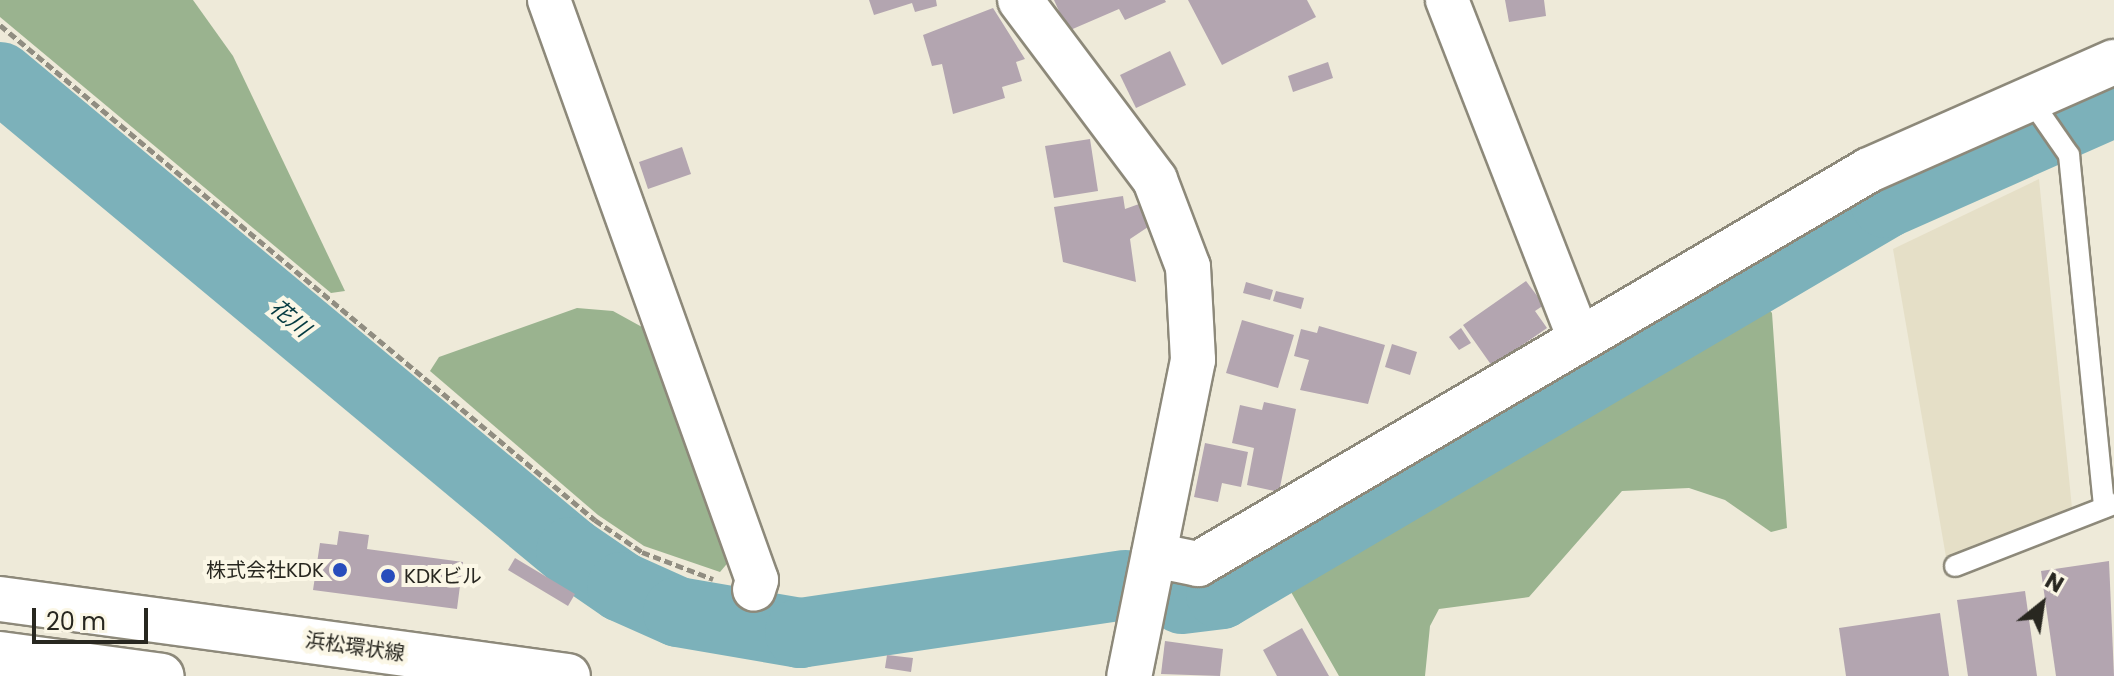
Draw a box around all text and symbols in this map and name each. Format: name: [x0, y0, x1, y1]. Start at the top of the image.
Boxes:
water label: 花川: [265, 294, 315, 342]
place label: 株式会社KDK: [206, 558, 324, 582]
marker: 株式会社KDK: [331, 561, 349, 579]
place label: KDKビル: [404, 564, 482, 588]
north arrow: [2002, 564, 2082, 644]
text: N: [2039, 565, 2069, 600]
marker: KDKビル: [379, 567, 397, 585]
scale bar: [36, 592, 152, 642]
text: 20 m: [46, 605, 106, 638]
street label: 浜松環状線: [304, 628, 406, 666]

